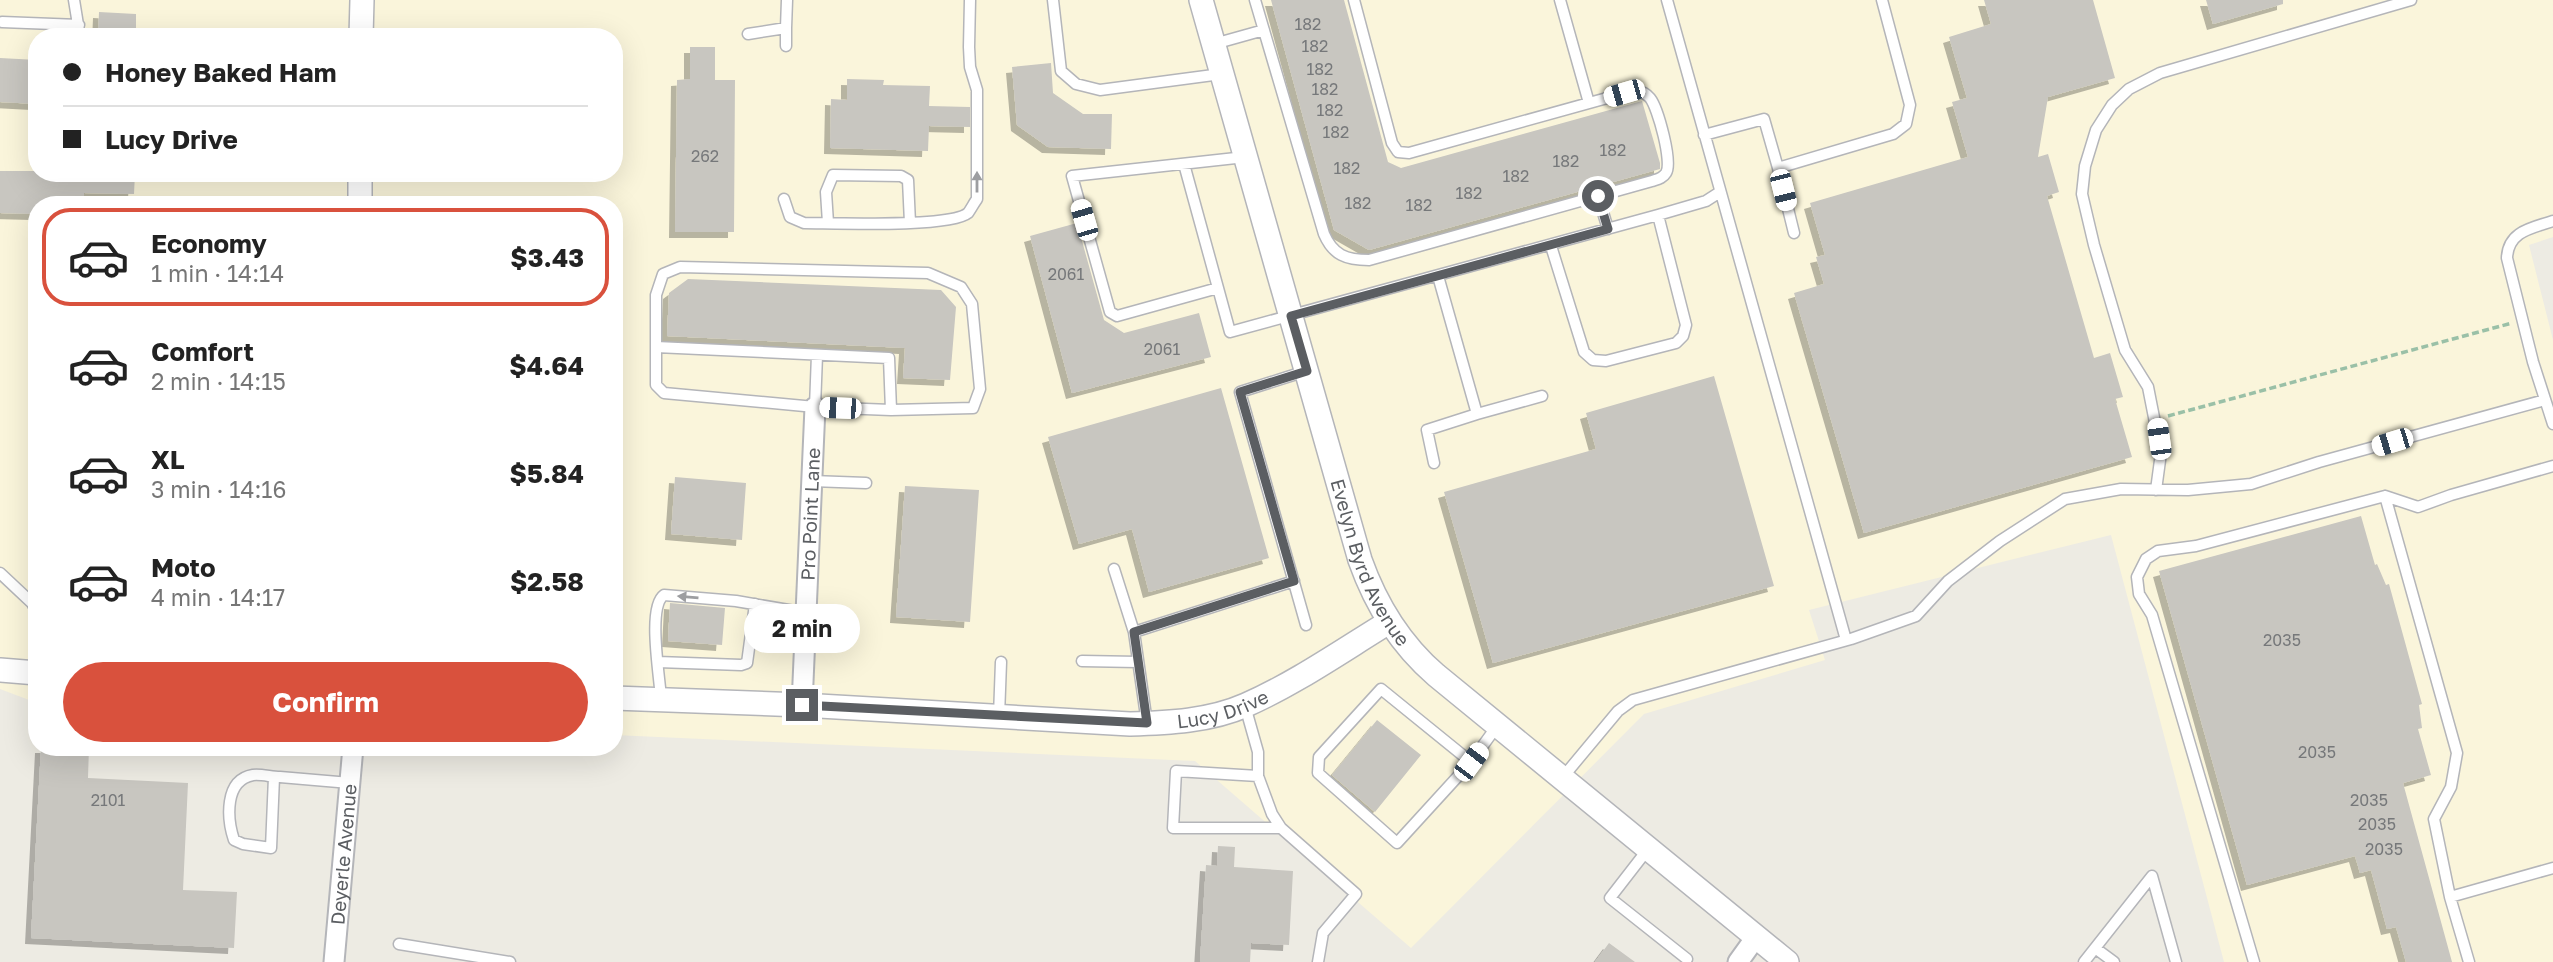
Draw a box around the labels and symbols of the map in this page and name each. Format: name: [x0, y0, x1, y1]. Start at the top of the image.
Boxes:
house number: 182: [1295, 14, 1321, 34]
house number: 182: [1302, 36, 1328, 56]
house number: 182: [1307, 59, 1333, 79]
car: [1601, 77, 1648, 109]
house number: 182: [1312, 79, 1338, 99]
house number: 182: [1317, 100, 1343, 120]
house number: 182: [1323, 122, 1349, 142]
house number: 182: [1600, 140, 1626, 160]
house number: 262: [691, 146, 719, 166]
house number: 182: [1553, 151, 1579, 171]
house number: 182: [1334, 158, 1360, 178]
house number: 182: [1503, 166, 1529, 186]
car: [1768, 167, 1799, 213]
one-way arrow: [971, 171, 983, 193]
route start: [1582, 180, 1614, 212]
house number: 182: [1456, 183, 1482, 203]
house number: 182: [1345, 193, 1371, 213]
house number: 182: [1406, 195, 1432, 215]
car: [1069, 197, 1100, 243]
house number: 2061: [1048, 264, 1085, 284]
house number: 2061: [1144, 339, 1181, 359]
car: [819, 397, 862, 419]
car: [2146, 417, 2173, 461]
car: [2369, 426, 2416, 458]
street label: Pro Point Lane: [795, 447, 824, 581]
street label: Evelyn Byrd Avenue: [1327, 476, 1415, 650]
one-way arrow: [676, 591, 698, 602]
callout: 2 min: [744, 604, 860, 652]
house number: 2035: [2263, 630, 2301, 650]
street label: Lucy Drive: [1176, 684, 1272, 732]
route end: [786, 689, 818, 721]
car: [1450, 739, 1493, 785]
house number: 2035: [2298, 742, 2336, 762]
street label: Deyerle Avenue: [325, 783, 361, 926]
house number: 2101: [91, 790, 126, 810]
house number: 2035: [2350, 790, 2388, 810]
house number: 2035: [2358, 814, 2396, 834]
house number: 2035: [2365, 839, 2403, 859]

